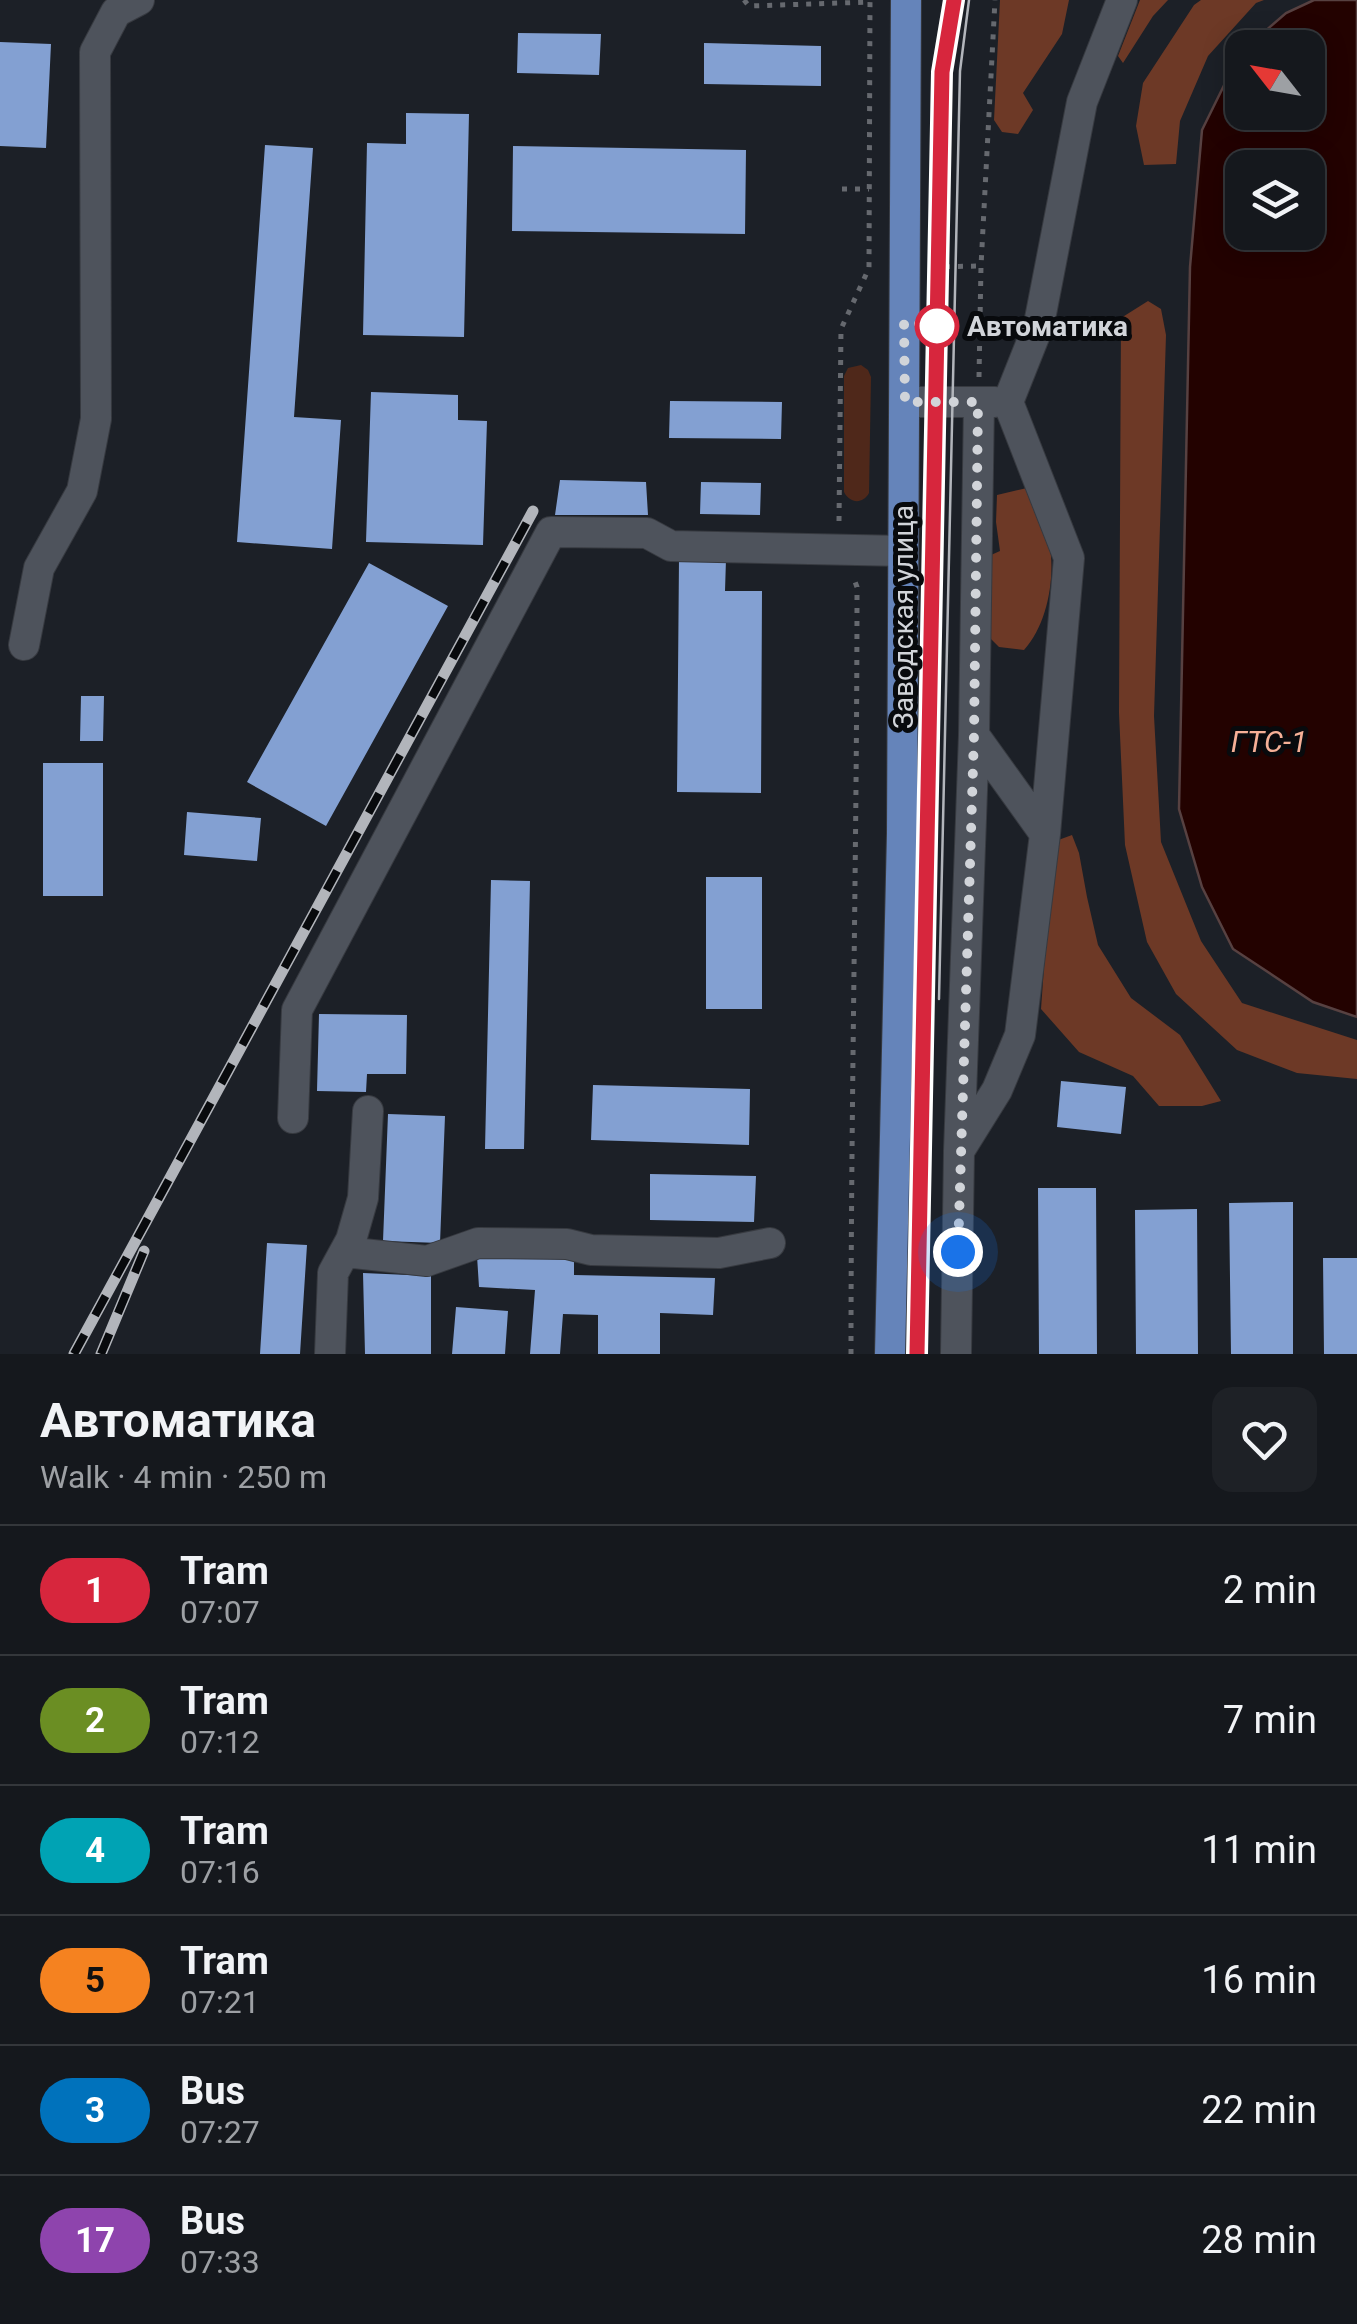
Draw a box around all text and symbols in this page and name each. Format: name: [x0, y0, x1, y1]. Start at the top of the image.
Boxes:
north arrow: [1225, 30, 1325, 130]
map controls: [1225, 30, 1325, 250]
button: layers: [1225, 150, 1325, 250]
marker: Автоматика: [916, 305, 958, 347]
place label: Автоматика: [967, 310, 1128, 343]
street label: Заводская улица: [887, 505, 920, 729]
water label: ГТС-1: [1231, 724, 1307, 759]
your location: [933, 1227, 983, 1277]
button: heart: [1212, 1387, 1317, 1492]
text: Автоматика: [40, 1392, 316, 1449]
text: Walk · 4 min · 250 m: [40, 1458, 327, 1496]
text: Tram: [180, 1549, 269, 1593]
text: 2 min: [1223, 1568, 1317, 1612]
text: 1: [85, 1570, 105, 1611]
text: 07:07: [180, 1593, 260, 1631]
text: Tram: [180, 1679, 269, 1723]
text: 7 min: [1223, 1698, 1317, 1742]
text: 2: [85, 1700, 105, 1741]
text: 07:12: [180, 1723, 260, 1761]
text: Tram: [180, 1809, 269, 1853]
text: 11 min: [1201, 1828, 1317, 1872]
text: 4: [85, 1830, 105, 1871]
text: 07:16: [180, 1853, 260, 1891]
text: Tram: [180, 1939, 269, 1983]
text: 16 min: [1201, 1958, 1317, 2002]
text: 5: [85, 1960, 105, 2001]
text: 07:21: [180, 1983, 260, 2021]
text: Bus: [180, 2069, 245, 2113]
text: 22 min: [1201, 2088, 1317, 2132]
text: 3: [85, 2090, 105, 2131]
text: 07:27: [180, 2113, 260, 2151]
text: Bus: [180, 2199, 245, 2243]
text: 28 min: [1201, 2218, 1317, 2262]
text: 17: [75, 2220, 115, 2261]
text: 07:33: [180, 2243, 260, 2281]

